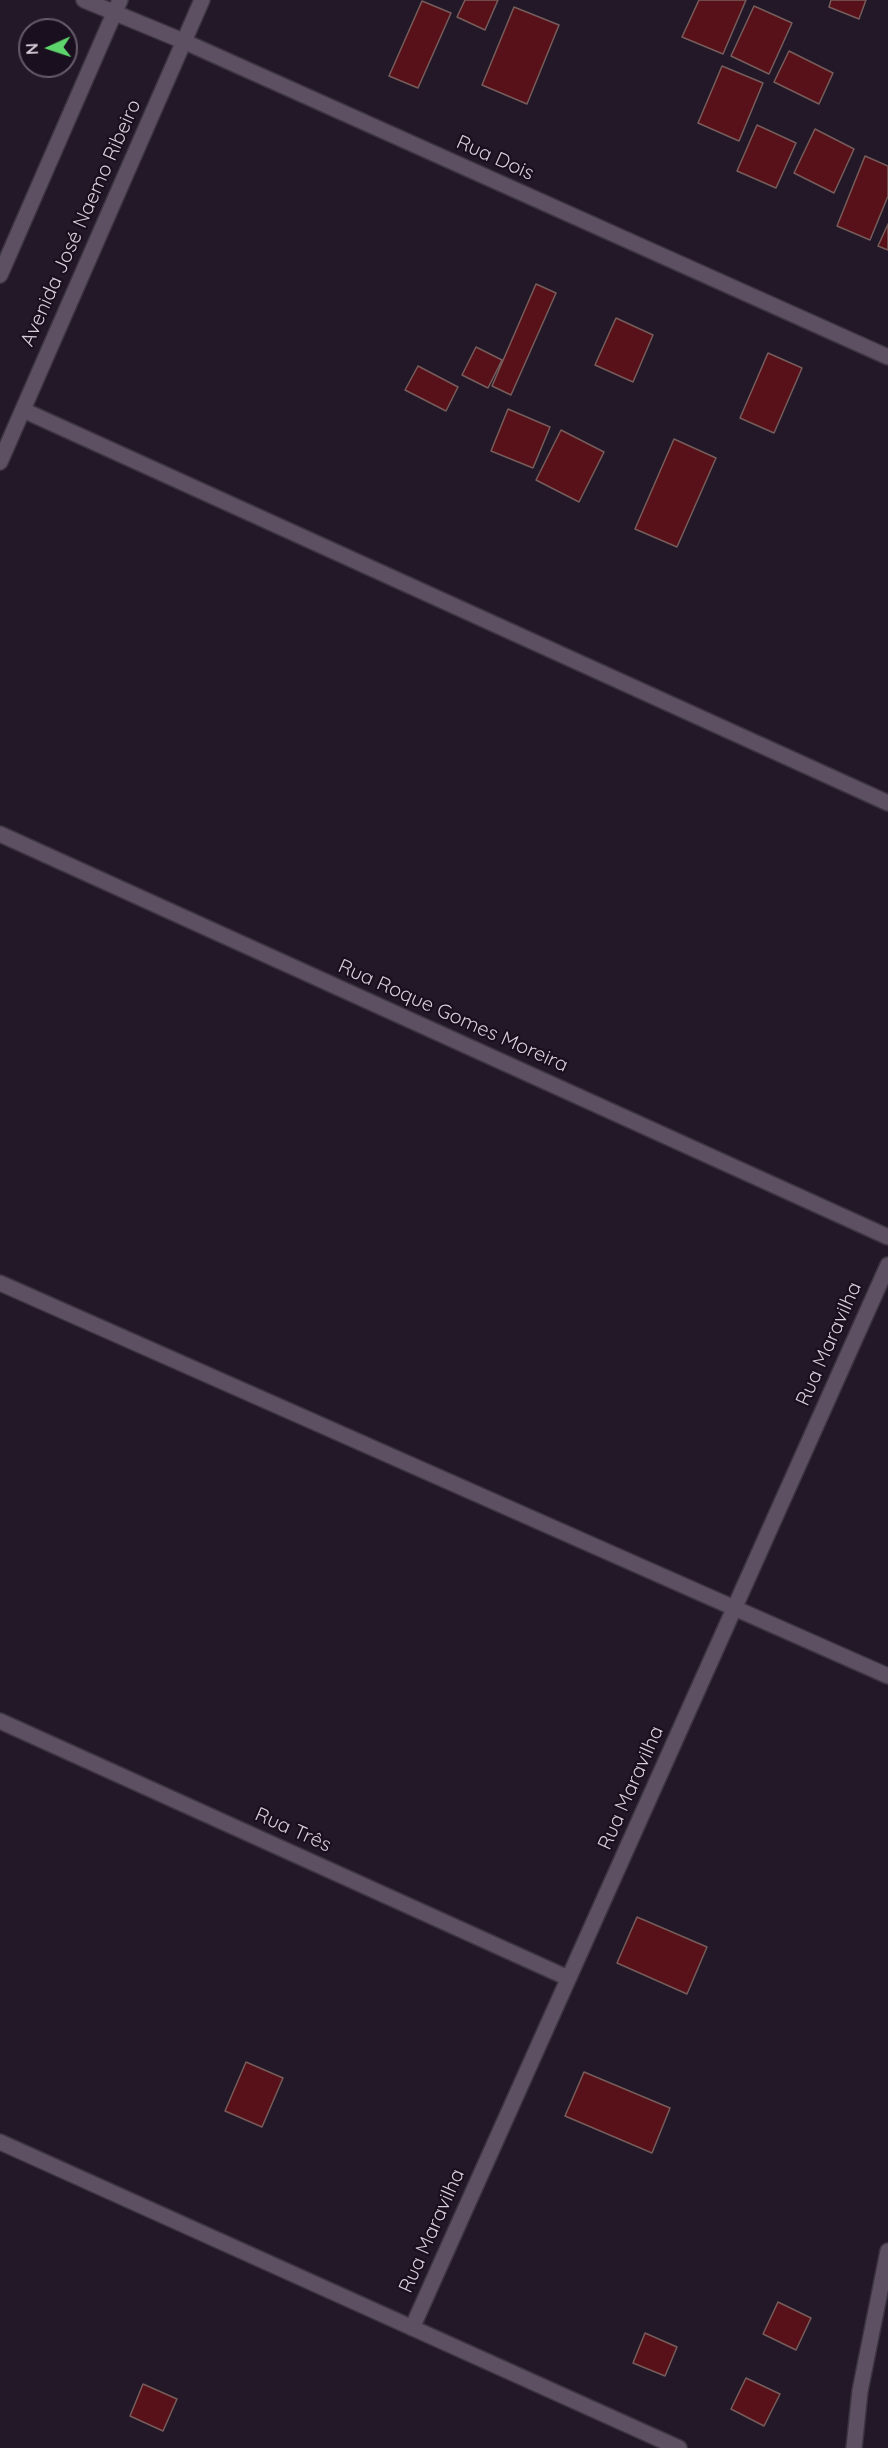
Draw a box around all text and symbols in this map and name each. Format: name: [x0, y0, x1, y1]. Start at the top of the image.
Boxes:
north arrow: [18, 18, 78, 78]
text: N: [22, 42, 42, 55]
street label: Avenida José Naemo Ribeiro: [16, 96, 146, 350]
street label: Rua Dois: [452, 130, 538, 186]
street label: Rua Roque Gomes Moreira: [334, 954, 572, 1078]
street label: Rua Maravilha: [791, 1278, 867, 1410]
street label: Rua Maravilha: [593, 1722, 669, 1854]
street label: Rua Três: [251, 1803, 335, 1857]
street label: Rua Maravilha: [394, 2165, 470, 2297]

